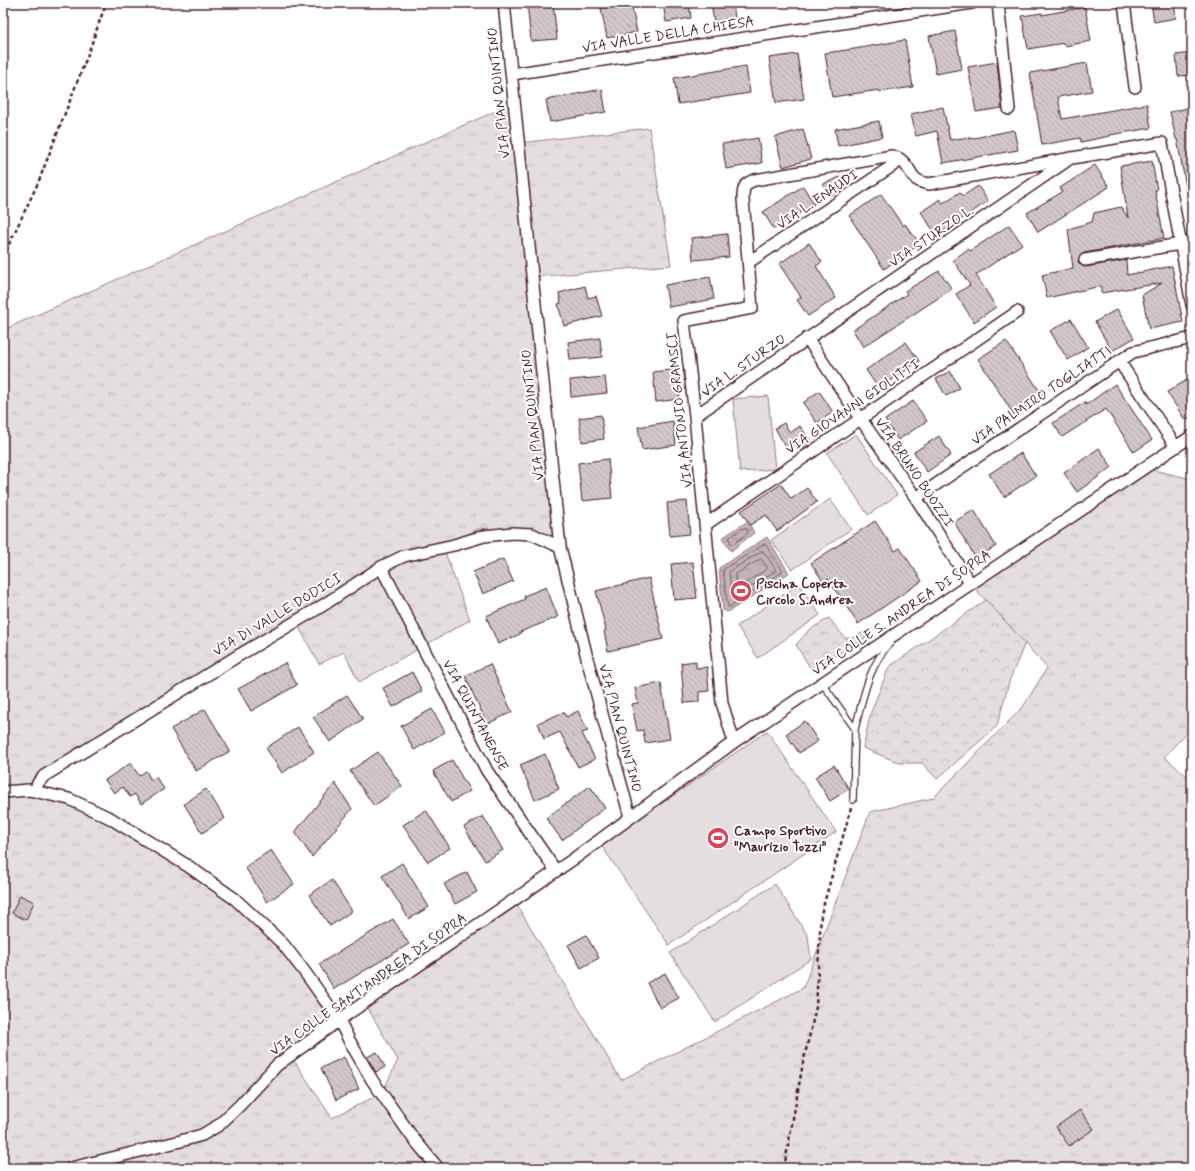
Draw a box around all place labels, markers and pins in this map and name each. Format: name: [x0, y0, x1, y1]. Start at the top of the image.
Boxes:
place label: Piscina Coperta Circolo S.Andrea: [756, 575, 854, 609]
sports icon: Piscina Coperta Circolo S.Andrea: [728, 578, 754, 604]
place label: Campo Sportivo "Maurizio Tozzi": [734, 822, 827, 856]
sports icon: Campo Sportivo "Maurizio Tozzi": [705, 825, 731, 851]

